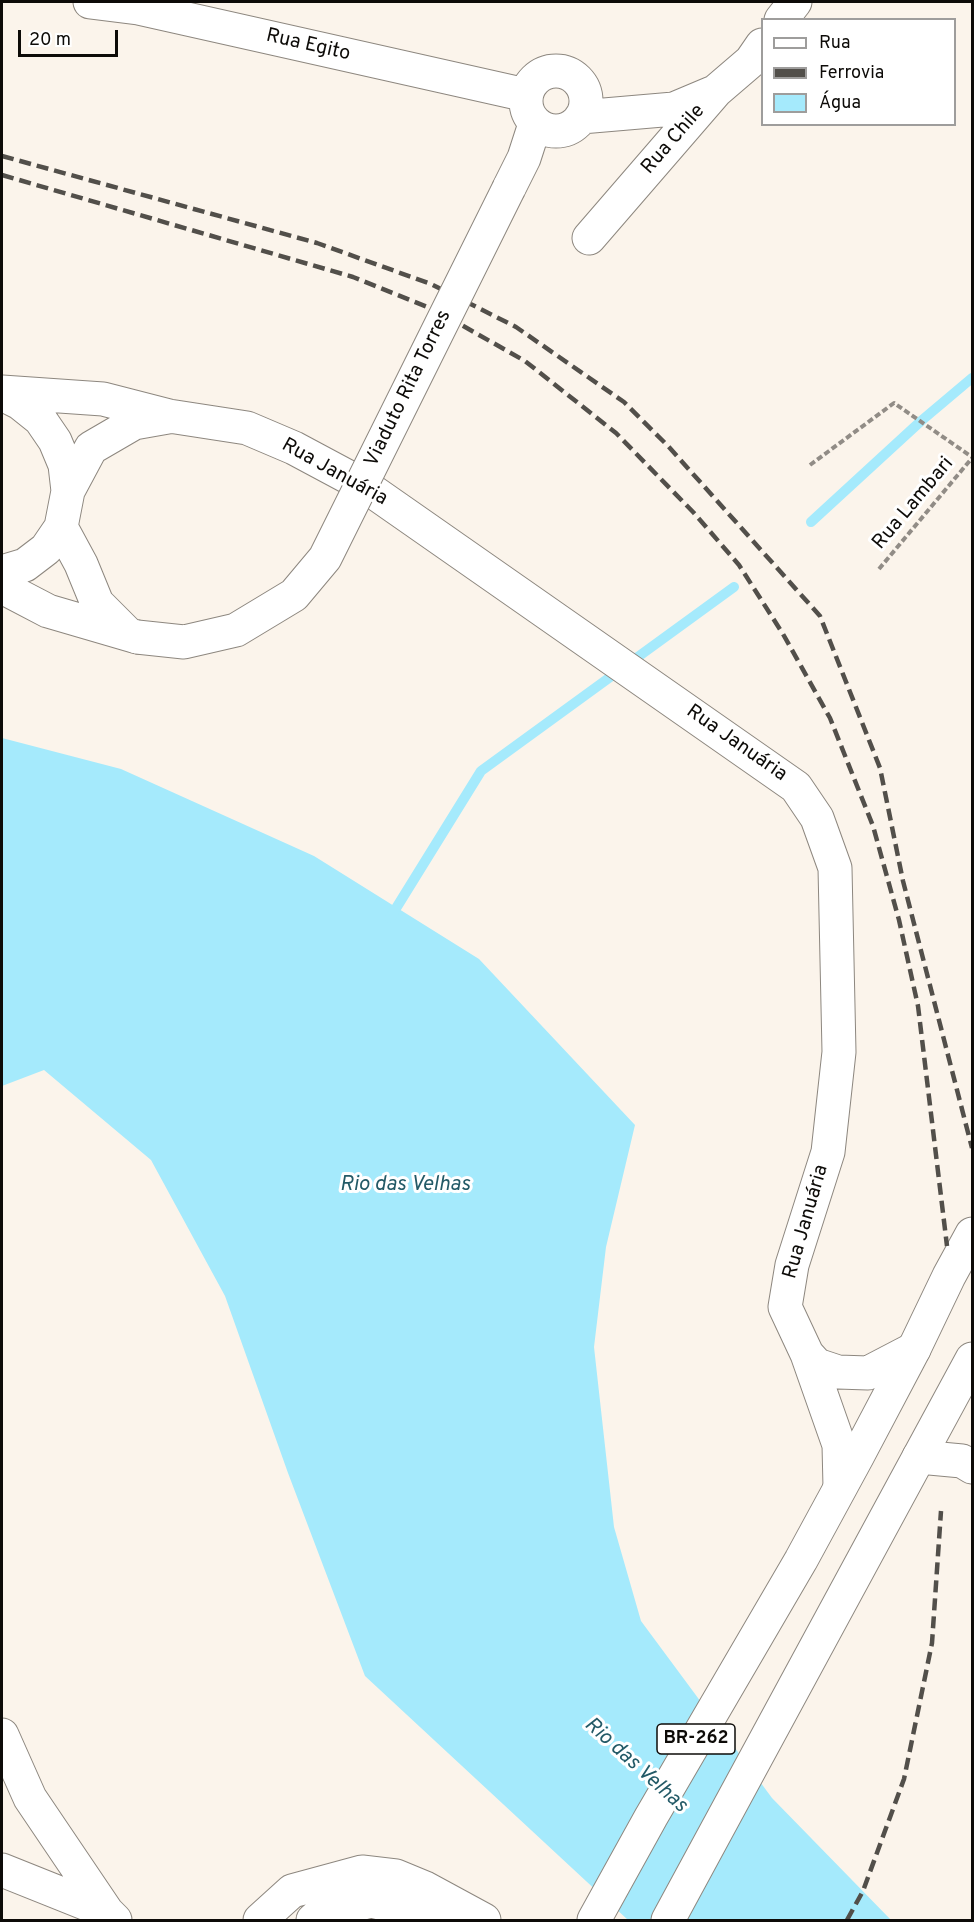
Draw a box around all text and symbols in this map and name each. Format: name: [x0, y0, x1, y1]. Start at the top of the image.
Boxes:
scale bar: [21, 18, 122, 56]
legend: [761, 18, 956, 126]
street label: Rua Egito: [264, 25, 352, 67]
text: 20 m: [29, 29, 71, 52]
text: Rua: [819, 32, 850, 55]
text: Ferrovia: [819, 62, 884, 85]
text: Água: [819, 92, 861, 115]
street label: Rua Chile: [637, 100, 711, 180]
street label: Viaduto Rita Torres: [361, 307, 457, 471]
street label: Rua Januária: [277, 434, 391, 512]
street label: Rua Lambari: [868, 453, 960, 555]
street label: Rua Januária: [681, 700, 791, 788]
street label: Rua Januária: [779, 1162, 835, 1282]
water label: Rio das Velhas: [340, 1173, 470, 1199]
water label: Rio das Velhas: [578, 1713, 692, 1819]
road number: BR-262: [657, 1724, 735, 1754]

